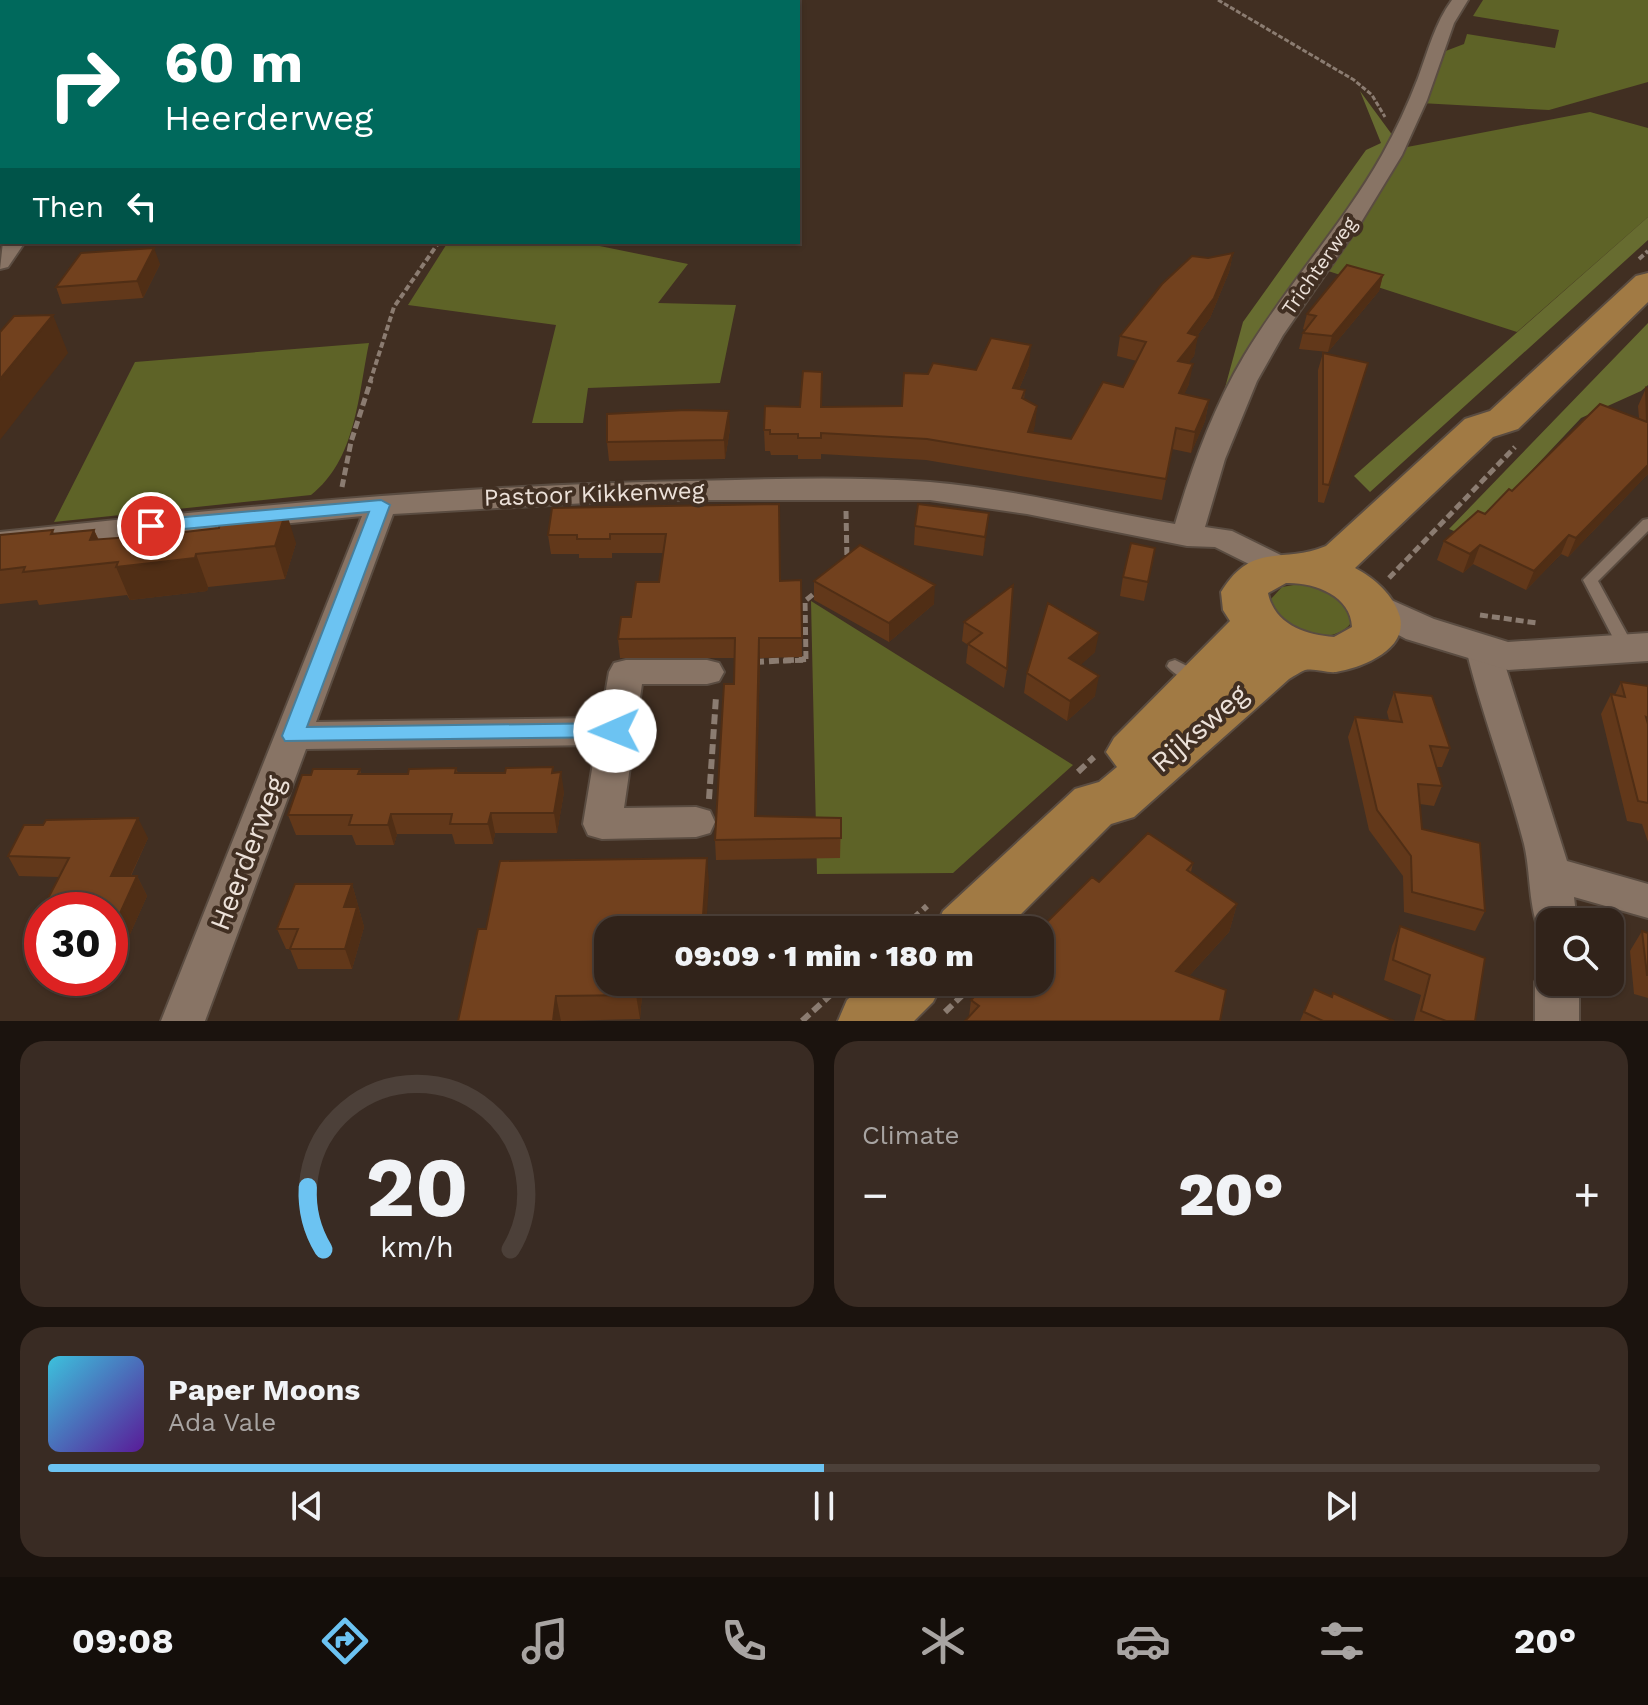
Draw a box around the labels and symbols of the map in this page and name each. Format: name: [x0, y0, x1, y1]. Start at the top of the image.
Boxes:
street label: Trichterweg: [1276, 212, 1362, 320]
street label: Pastoor Kikkenweg: [483, 476, 705, 512]
pin: [117, 492, 185, 560]
street label: Rijksweg: [1144, 678, 1254, 779]
position arrow: [573, 689, 657, 773]
street label: Heerderweg: [203, 771, 292, 935]
speed limit sign: 30: [24, 892, 128, 996]

